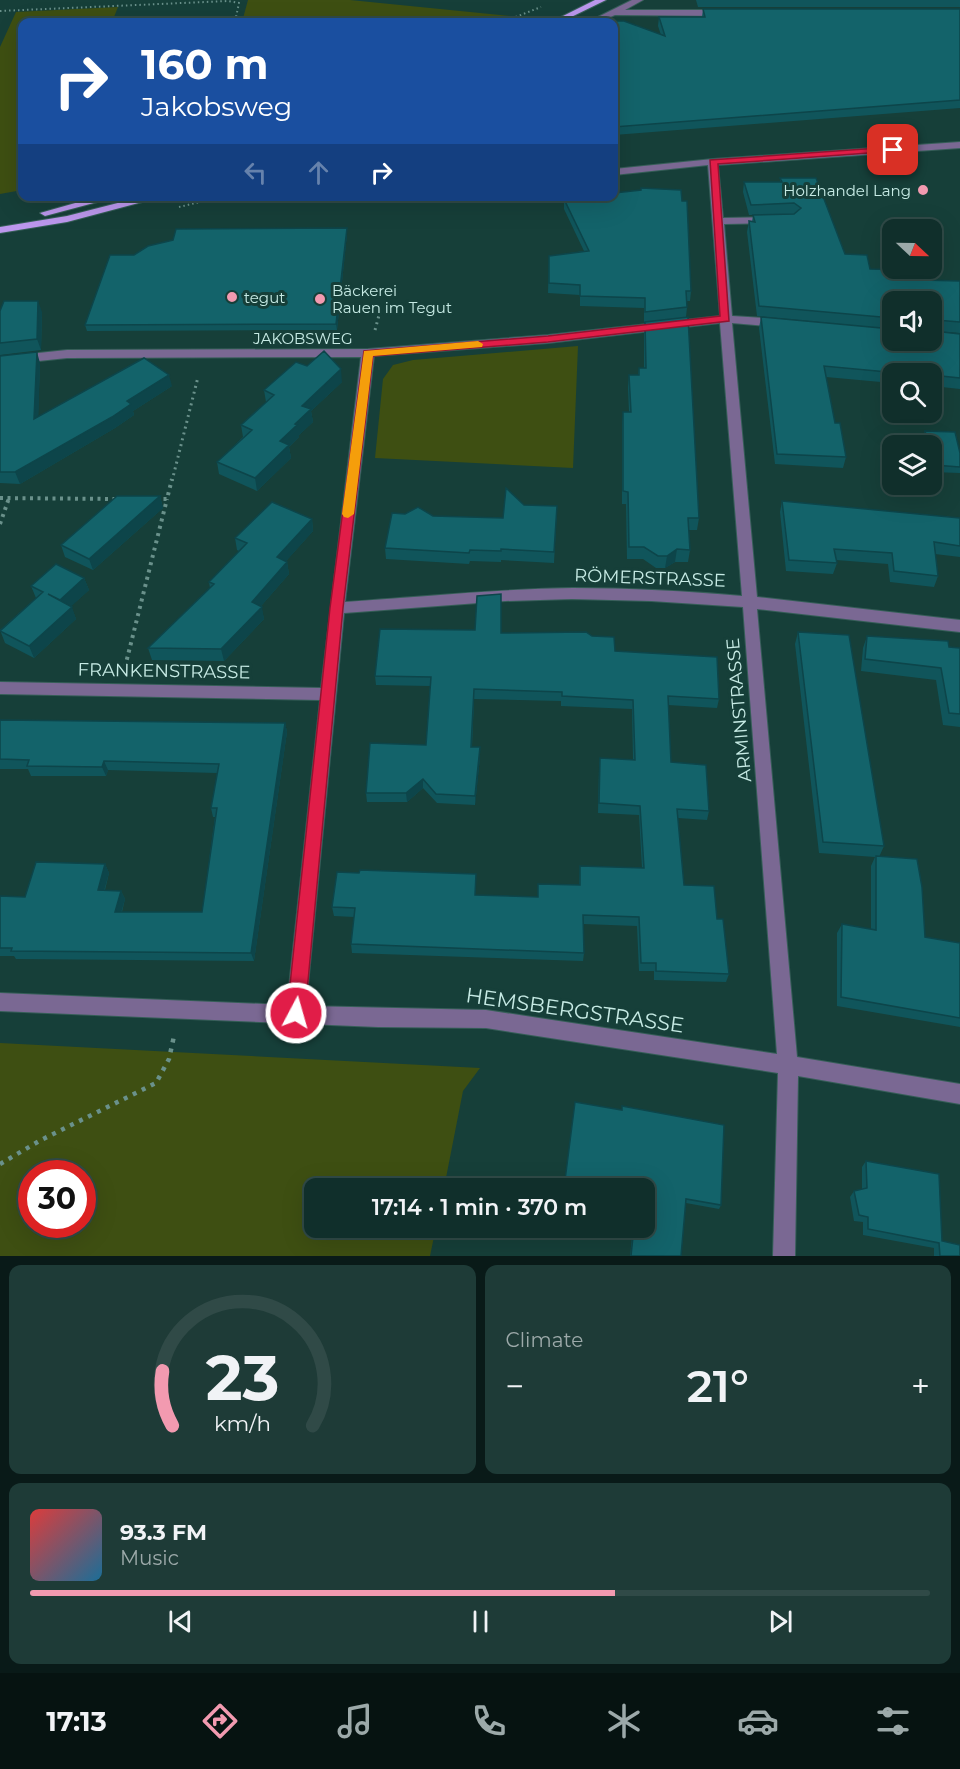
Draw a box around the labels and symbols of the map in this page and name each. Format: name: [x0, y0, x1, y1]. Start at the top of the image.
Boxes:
pin: [867, 124, 918, 175]
place label: Holzhandel Lang: [783, 181, 911, 200]
marker: Holzhandel Lang: [916, 183, 930, 197]
north arrow: [882, 219, 942, 279]
place label: Bäckerei Rauen im Tegut: [332, 281, 452, 317]
place label: tegut: [244, 288, 285, 307]
marker: tegut: [225, 290, 239, 304]
marker: Bäckerei Rauen im Tegut: [313, 292, 327, 306]
street label: JAKOBSWEG: [252, 329, 353, 348]
street label: RÖMERSTRASSE: [574, 564, 726, 592]
street label: ARMINSTRASSE: [722, 637, 756, 783]
street label: FRANKENSTRASSE: [77, 658, 251, 684]
position arrow: [264, 981, 328, 1045]
street label: HEMSBERGSTRASSE: [464, 982, 686, 1038]
speed limit sign: 30: [18, 1160, 96, 1238]

